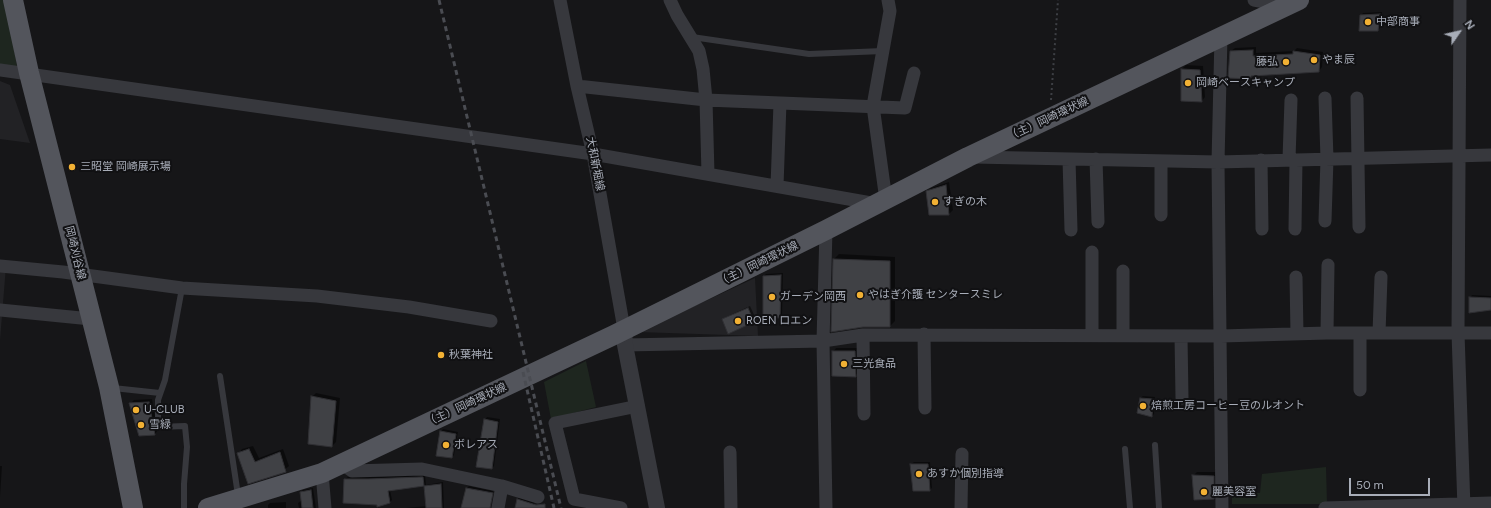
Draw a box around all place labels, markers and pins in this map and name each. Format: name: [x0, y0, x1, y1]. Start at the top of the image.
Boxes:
place label: 中部商事: [1376, 15, 1420, 29]
marker: 中部商事: [1363, 17, 1373, 27]
place label: やま辰: [1322, 53, 1355, 67]
place label: 藤弘: [1256, 55, 1278, 69]
marker: やま辰: [1309, 55, 1319, 65]
marker: 藤弘: [1281, 57, 1291, 67]
place label: 岡崎ベースキャンプ: [1196, 76, 1295, 90]
marker: 岡崎ベースキャンプ: [1183, 78, 1193, 88]
place label: 三昭堂 岡崎展示場: [80, 160, 171, 174]
marker: 三昭堂 岡崎展示場: [67, 162, 77, 172]
place label: すぎの木: [943, 195, 987, 209]
marker: すぎの木: [930, 197, 940, 207]
place label: やはぎ介護 センタースミレ: [868, 288, 1003, 302]
place label: ガーデン岡西: [780, 290, 846, 304]
marker: やはぎ介護 センタースミレ: [855, 290, 865, 300]
marker: ガーデン岡西: [767, 292, 777, 302]
place label: ROEN ロエン: [746, 314, 812, 328]
marker: ROEN ロエン: [733, 316, 743, 326]
place label: 秋葉神社: [449, 348, 493, 362]
marker: 秋葉神社: [436, 350, 446, 360]
place label: 三光食品: [852, 357, 896, 371]
marker: 三光食品: [839, 359, 849, 369]
place label: 焙煎工房コーヒー豆のルオント: [1151, 399, 1305, 413]
marker: 焙煎工房コーヒー豆のルオント: [1138, 401, 1148, 411]
place label: U-CLUB: [144, 403, 185, 417]
marker: U-CLUB: [131, 405, 141, 415]
place label: 雪緑: [149, 418, 171, 432]
marker: 雪緑: [136, 420, 146, 430]
place label: ボレアス: [454, 438, 498, 452]
marker: ボレアス: [441, 440, 451, 450]
place label: あすか個別指導: [927, 467, 1004, 481]
marker: あすか個別指導: [914, 469, 924, 479]
place label: 麗美容室: [1212, 485, 1256, 499]
marker: 麗美容室: [1199, 487, 1209, 497]

